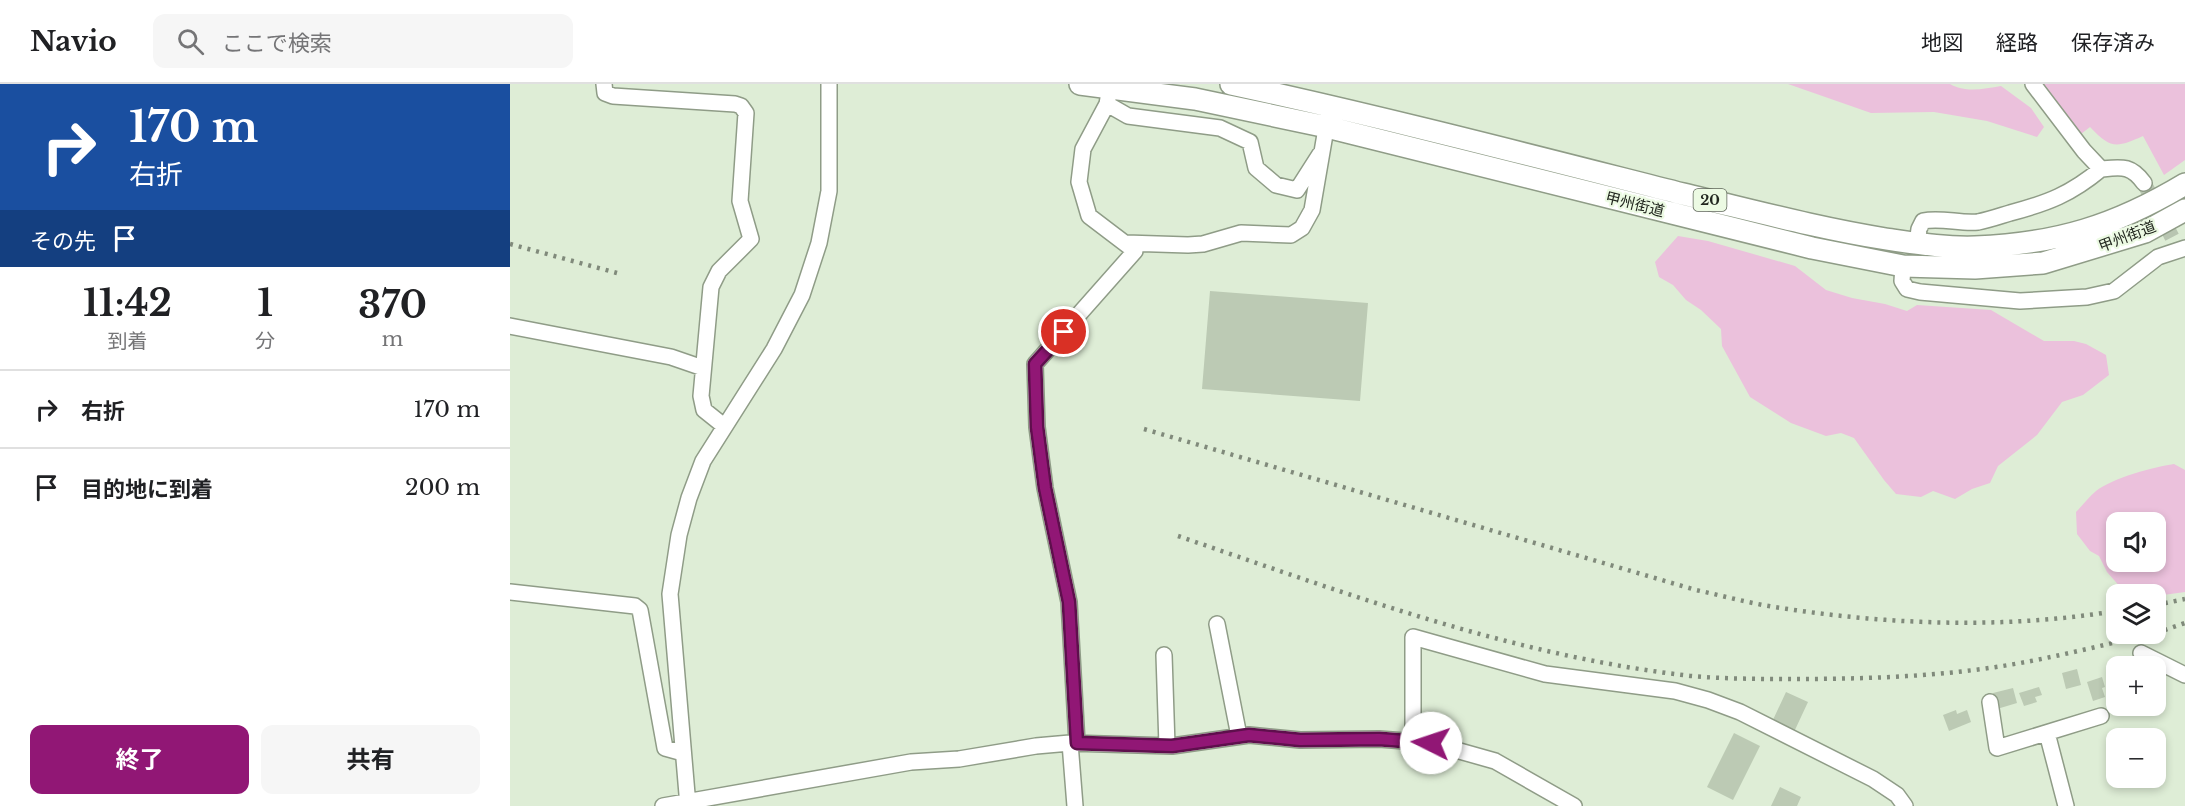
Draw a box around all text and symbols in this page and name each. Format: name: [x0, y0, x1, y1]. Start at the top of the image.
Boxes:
search box: [153, 14, 573, 68]
text: Navio: [30, 24, 117, 59]
icon: search: [174, 25, 207, 58]
text: ここで検索: [222, 30, 332, 57]
text: 地図: [1921, 30, 1963, 56]
text: 経路: [1996, 30, 2038, 56]
text: 保存済み: [2071, 30, 2155, 56]
text: 170 m: [129, 101, 258, 153]
icon: right: [30, 108, 108, 186]
text: 右折: [129, 158, 183, 191]
street label: 甲州街道: [1604, 188, 1666, 220]
road number: 20: [1694, 189, 1726, 211]
street label: 甲州街道: [2096, 216, 2158, 256]
icon: arrive: [108, 222, 141, 255]
text: その先: [30, 228, 96, 255]
text: 11:42: [83, 281, 172, 326]
text: 1: [257, 281, 273, 326]
text: 370: [358, 283, 427, 328]
pin: [1038, 306, 1089, 357]
icon: arrive: [1047, 315, 1080, 348]
text: m: [382, 327, 403, 351]
text: 到着: [108, 329, 148, 353]
text: 分: [255, 329, 275, 353]
icon: right: [30, 393, 63, 426]
text: 170 m: [414, 396, 480, 423]
text: 右折: [81, 398, 125, 425]
icon: arrive: [30, 471, 63, 504]
text: 200 m: [405, 474, 480, 501]
text: 目的地に到着: [81, 476, 213, 503]
map controls: [2106, 512, 2166, 788]
button: sound: [2106, 512, 2166, 572]
button: layers: [2106, 584, 2166, 644]
button: +: [2106, 656, 2166, 716]
position arrow: [1399, 711, 1463, 775]
button: 終了: [30, 725, 249, 794]
button: 共有: [261, 725, 480, 794]
button: −: [2106, 728, 2166, 788]

